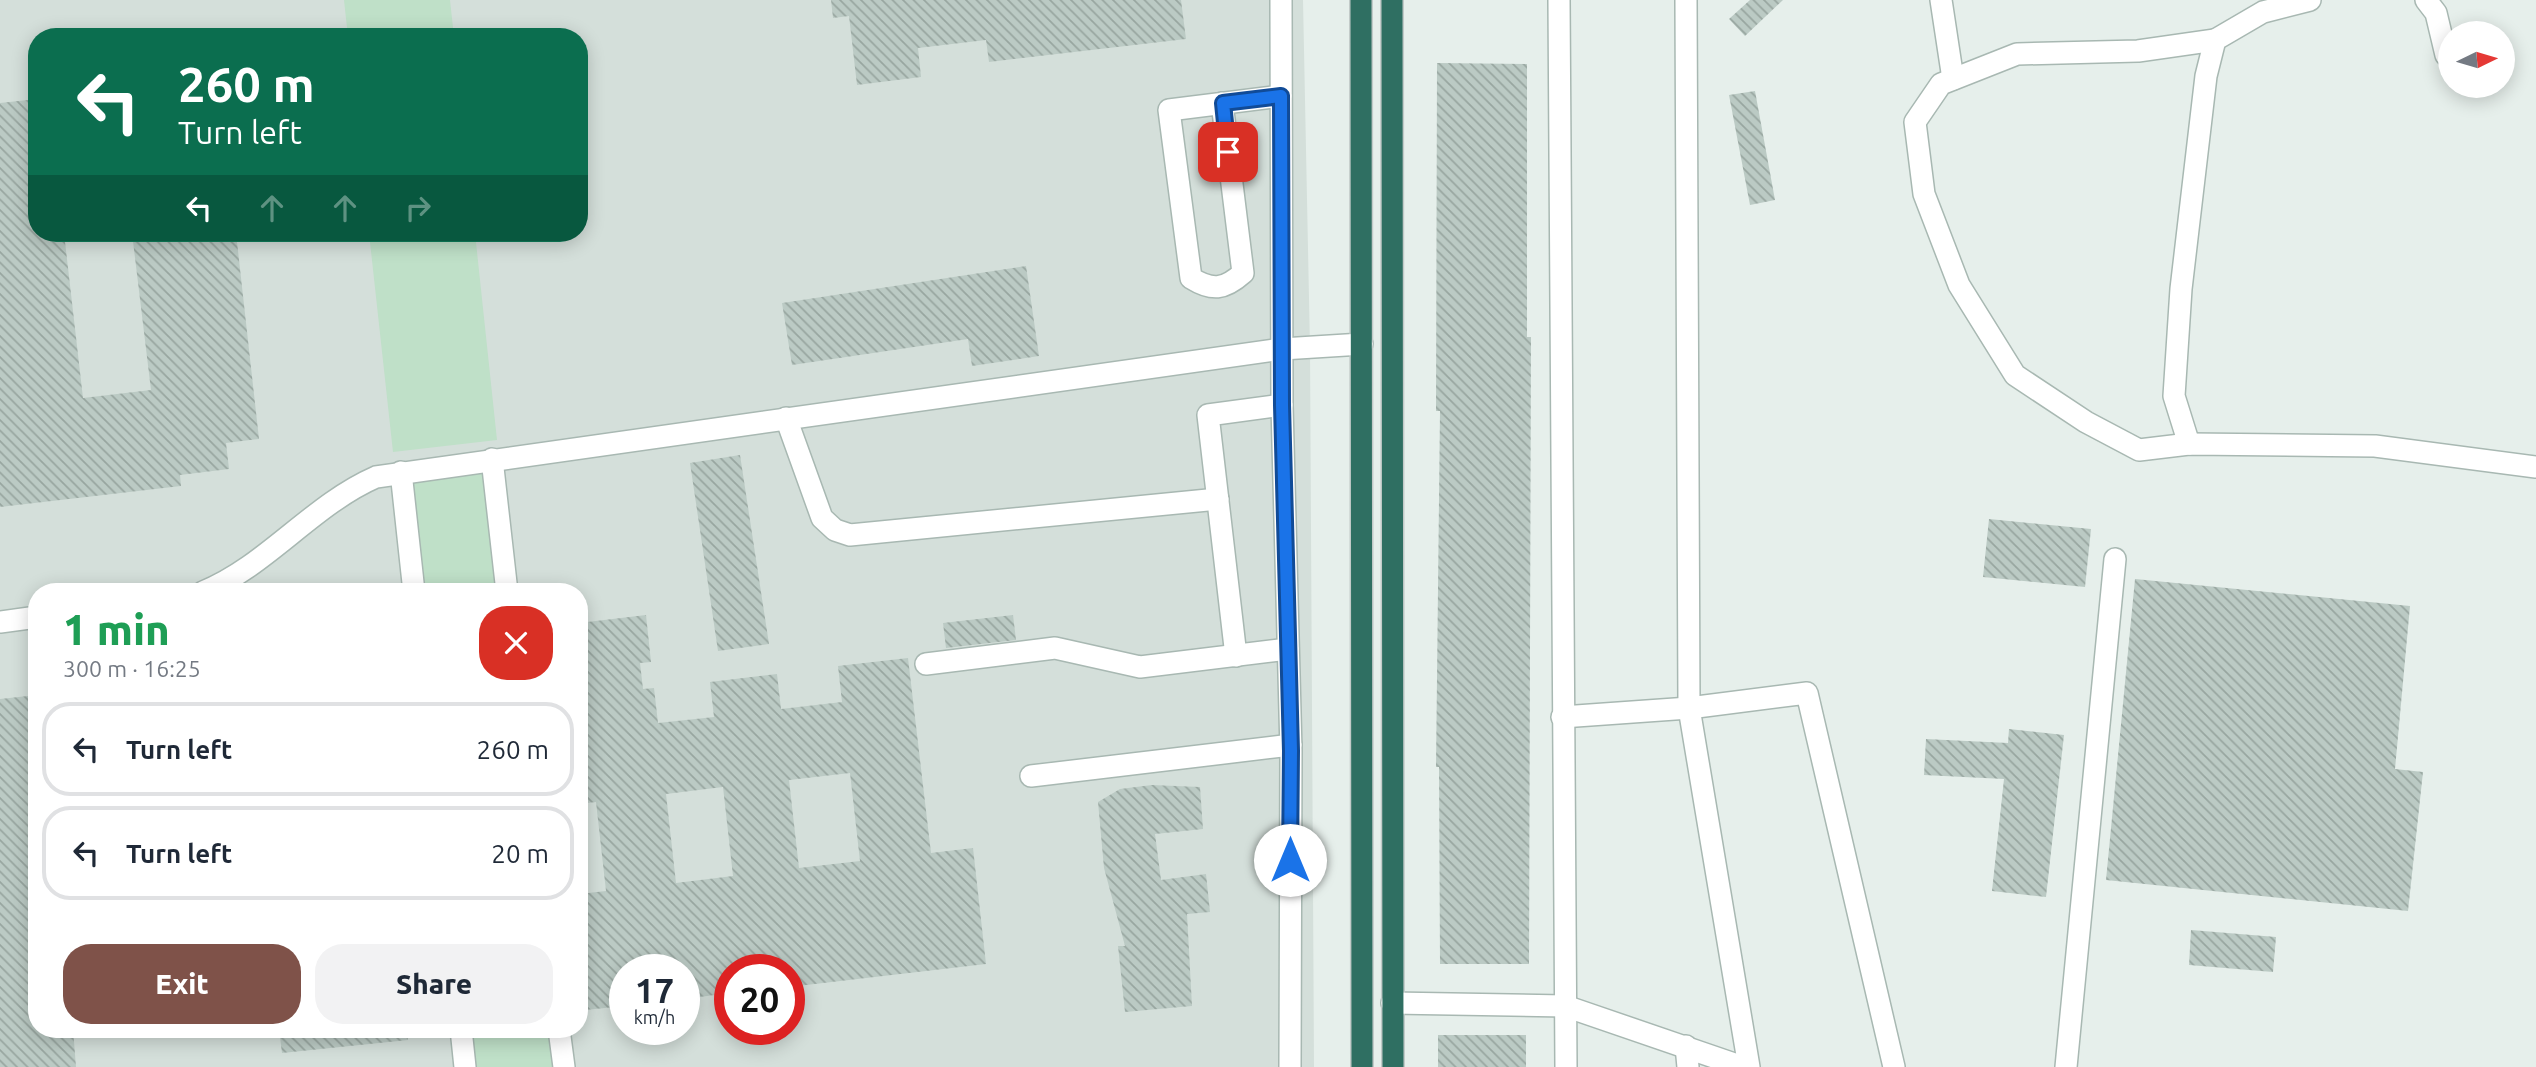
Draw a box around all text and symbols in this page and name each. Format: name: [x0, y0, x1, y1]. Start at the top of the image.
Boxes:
north arrow: [2438, 21, 2515, 98]
map controls: [2438, 21, 2515, 98]
icon: left: [63, 56, 154, 147]
text: 260 m: [178, 56, 315, 111]
text: Turn left: [178, 114, 302, 150]
pin: [1198, 122, 1258, 182]
icon: arrive: [1209, 133, 1247, 171]
icon: left: [180, 189, 218, 227]
icon: ahead: [253, 189, 291, 227]
icon: ahead: [326, 189, 364, 227]
icon: right: [399, 189, 437, 227]
text: 1 min: [63, 606, 170, 653]
button: close: [479, 606, 553, 680]
text: 300 m · 16:25: [63, 656, 201, 681]
icon: left: [67, 730, 105, 768]
text: Turn left: [126, 735, 232, 764]
text: 260 m: [477, 735, 549, 764]
position arrow: [1253, 823, 1327, 897]
icon: left: [67, 834, 105, 872]
text: Turn left: [126, 839, 232, 868]
text: 20 m: [491, 839, 549, 868]
button: Exit: [63, 944, 301, 1024]
button: Share: [315, 944, 553, 1024]
speed limit sign: 20: [714, 954, 805, 1045]
text: 17: [635, 970, 674, 1010]
text: km/h: [634, 1007, 675, 1027]

